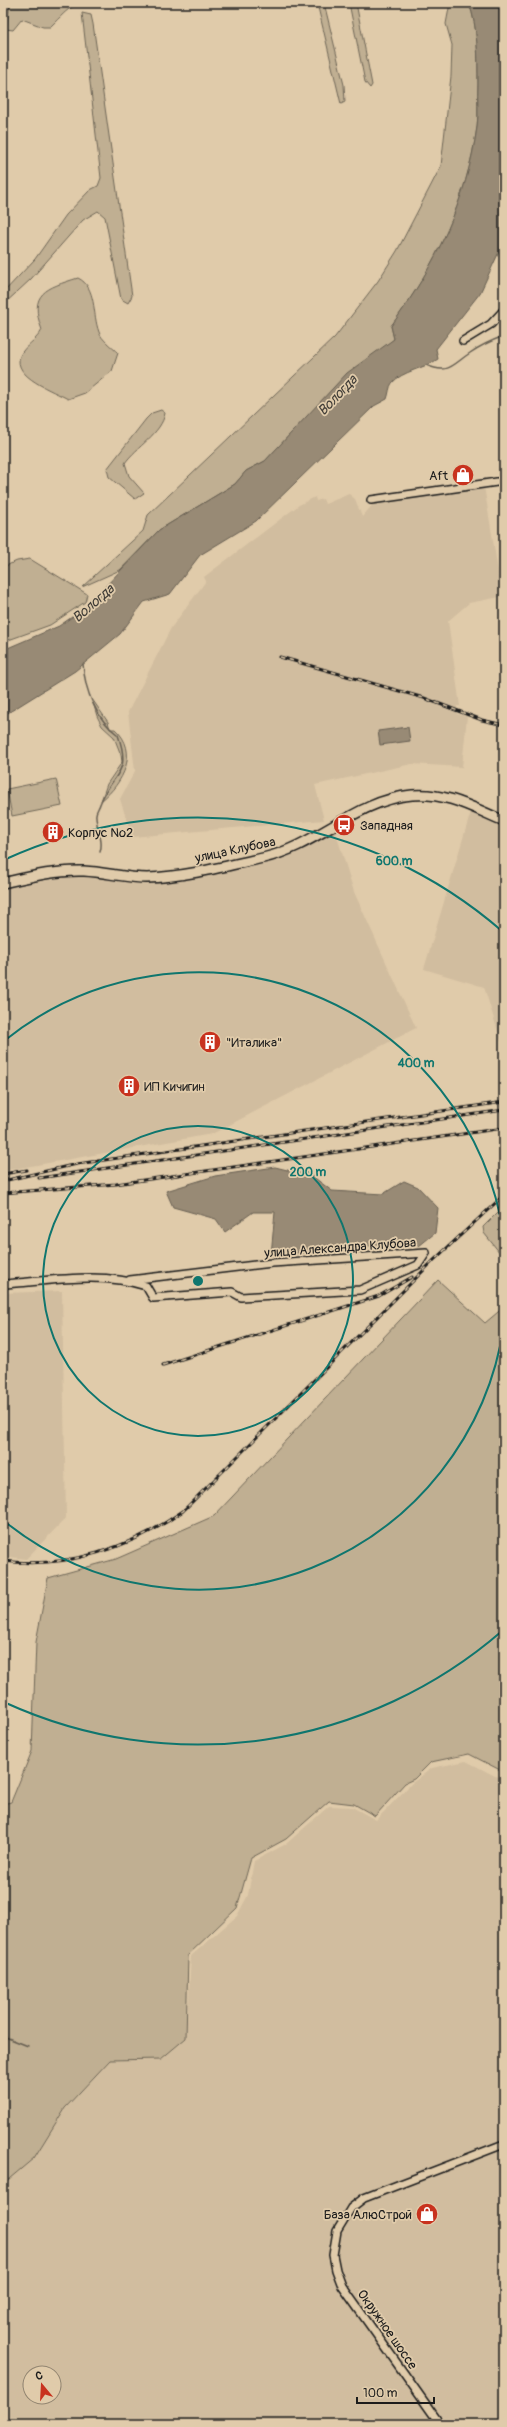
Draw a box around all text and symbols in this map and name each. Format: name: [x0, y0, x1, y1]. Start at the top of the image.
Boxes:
water label: Вологда: [314, 371, 362, 419]
shop icon: Aft: [450, 462, 476, 488]
place label: Aft: [429, 468, 449, 484]
water label: Вологда: [69, 580, 119, 626]
bus stop icon: Западная: [331, 812, 357, 838]
place label: Западная: [360, 818, 413, 834]
building icon: Корпус №2: [40, 819, 66, 845]
place label: Корпус №2: [68, 825, 133, 841]
street label: улица Клубова: [192, 834, 277, 867]
text: 600 m: [376, 854, 413, 869]
building icon: "Италика": [197, 1029, 223, 1055]
place label: "Италика": [226, 1035, 282, 1051]
text: 400 m: [397, 1056, 435, 1071]
building icon: ИП Кичигин: [116, 1073, 142, 1099]
place label: ИП Кичигин: [144, 1079, 205, 1095]
text: 200 m: [290, 1165, 327, 1180]
street label: улица Александра Клубова: [263, 1235, 417, 1261]
centre of rings: [191, 1274, 205, 1288]
shop icon: База АлюСтрой: [414, 2201, 440, 2227]
place label: База АлюСтрой: [324, 2207, 412, 2223]
street label: Окружное шоссе: [354, 2287, 421, 2373]
north arrow: [22, 2365, 62, 2405]
text: С: [34, 2369, 44, 2383]
scale bar: [357, 2379, 434, 2405]
text: 100 m: [363, 2386, 398, 2401]

